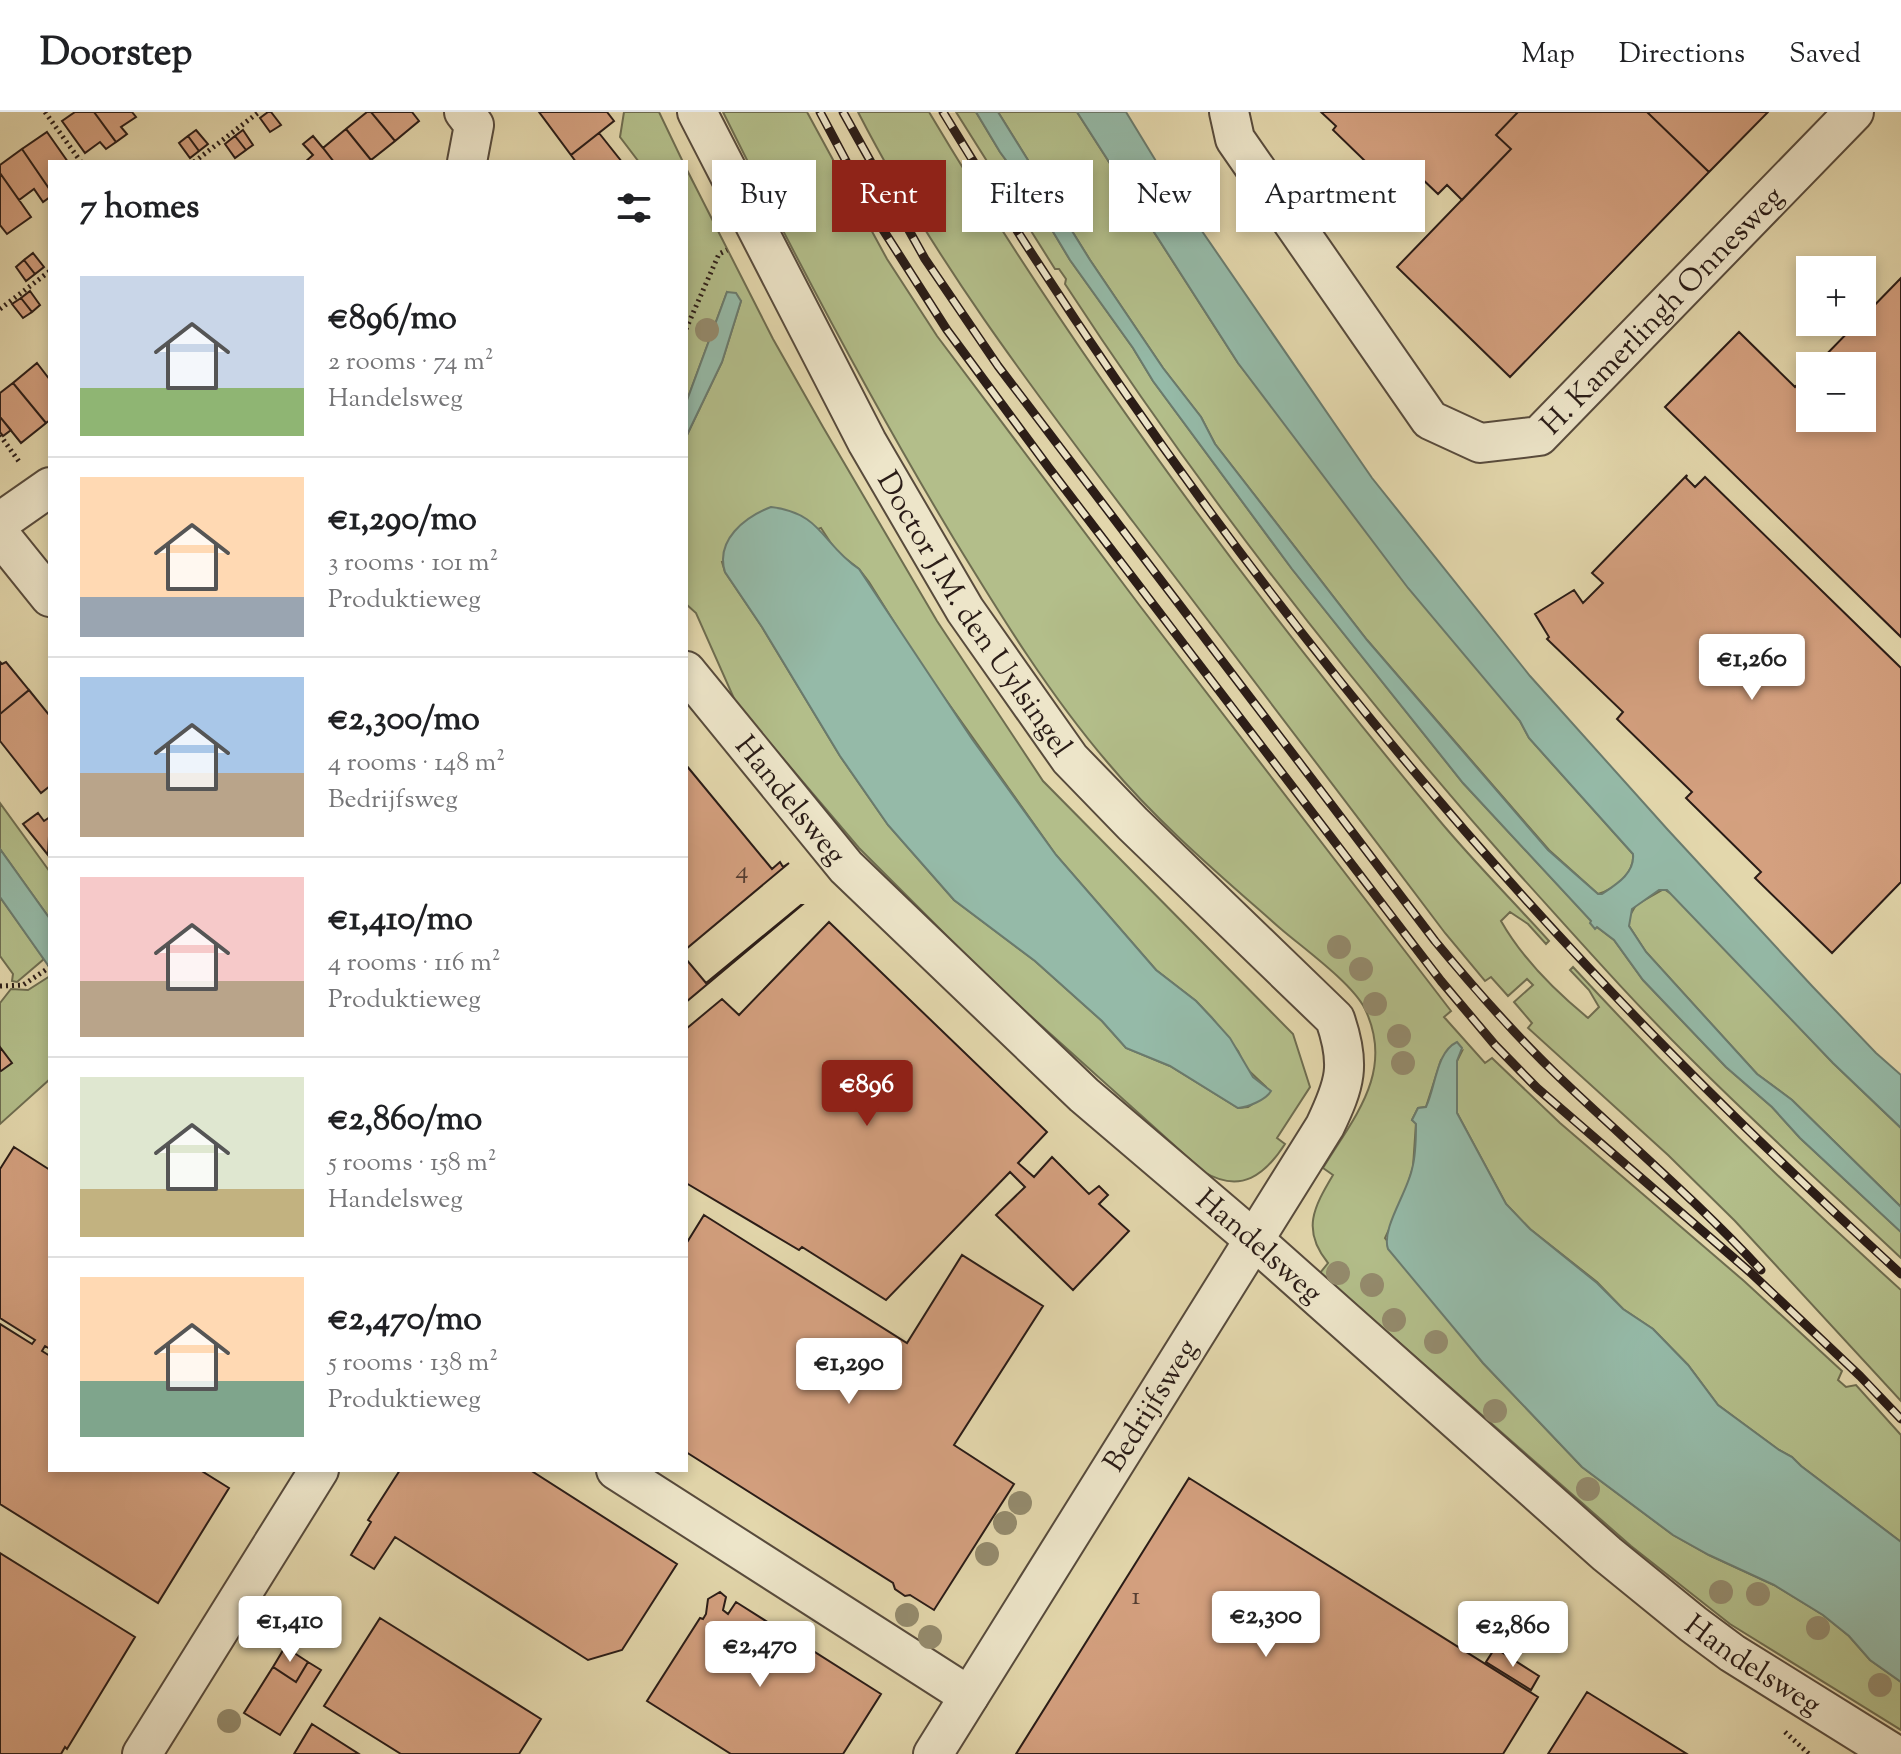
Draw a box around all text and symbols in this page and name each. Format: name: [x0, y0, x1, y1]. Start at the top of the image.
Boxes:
text: Doorstep: [40, 28, 192, 82]
text: Map: [1521, 35, 1575, 75]
text: Directions: [1619, 35, 1745, 75]
text: Saved: [1789, 35, 1861, 75]
chip: Buy: [712, 160, 816, 232]
chip: Rent: [832, 160, 946, 232]
chip: Filters: [962, 160, 1093, 232]
chip: New: [1109, 160, 1220, 232]
chip: Apartment: [1236, 160, 1425, 232]
street label: H. Kamerlingh Onnesweg: [1532, 177, 1795, 446]
text: 7 homes: [80, 184, 199, 233]
icon: filters: [612, 186, 656, 230]
map controls: [1796, 256, 1876, 432]
button: +: [1796, 256, 1876, 336]
text: €896/mo: [328, 295, 457, 344]
icon: home: [144, 308, 240, 404]
text: 2 rooms · 74 m²: [328, 344, 493, 381]
button: −: [1796, 352, 1876, 432]
text: Handelsweg: [328, 381, 463, 418]
street label: Doctor J.M. den Uylsingel: [865, 464, 1081, 767]
text: €1,290/mo: [328, 496, 477, 545]
icon: home: [144, 509, 240, 605]
text: 3 rooms · 101 m²: [328, 545, 498, 582]
text: Produktieweg: [328, 582, 481, 619]
pin: €1,260: [1687, 634, 1817, 702]
text: €1,260: [1717, 641, 1787, 678]
text: €2,300/mo: [328, 696, 480, 745]
icon: home: [144, 709, 240, 805]
street label: Handelsweg: [723, 727, 855, 875]
text: 4 rooms · 148 m²: [328, 745, 505, 782]
text: Bedrijfsweg: [328, 782, 458, 819]
house number: 4: [735, 853, 749, 890]
text: €1,410/mo: [328, 896, 473, 945]
icon: home: [144, 909, 240, 1005]
text: 4 rooms · 116 m²: [328, 945, 501, 982]
text: Produktieweg: [328, 982, 481, 1019]
pin: €896: [820, 1060, 914, 1128]
text: €896: [840, 1067, 894, 1104]
text: €2,860/mo: [328, 1096, 482, 1145]
icon: home: [144, 1109, 240, 1205]
text: 5 rooms · 158 m²: [328, 1145, 497, 1182]
street label: Handelsweg: [1185, 1180, 1331, 1315]
text: Handelsweg: [328, 1182, 463, 1219]
text: €2,470/mo: [328, 1296, 482, 1345]
icon: home: [144, 1309, 240, 1405]
street label: Bedrijfsweg: [1094, 1331, 1210, 1481]
pin: €1,290: [784, 1338, 914, 1406]
text: 5 rooms · 138 m²: [328, 1345, 498, 1382]
text: €1,290: [814, 1345, 884, 1382]
text: Produktieweg: [328, 1382, 481, 1419]
house number: 1: [1132, 1579, 1141, 1616]
pin: €2,300: [1201, 1591, 1331, 1659]
pin: €1,410: [225, 1596, 355, 1664]
text: €2,300: [1230, 1598, 1302, 1635]
pin: €2,860: [1448, 1601, 1578, 1669]
text: €1,410: [257, 1603, 323, 1640]
street label: Handelsweg: [1674, 1606, 1829, 1727]
text: €2,860: [1476, 1608, 1550, 1645]
pin: €2,470: [695, 1621, 825, 1689]
text: €2,470: [723, 1628, 797, 1665]

